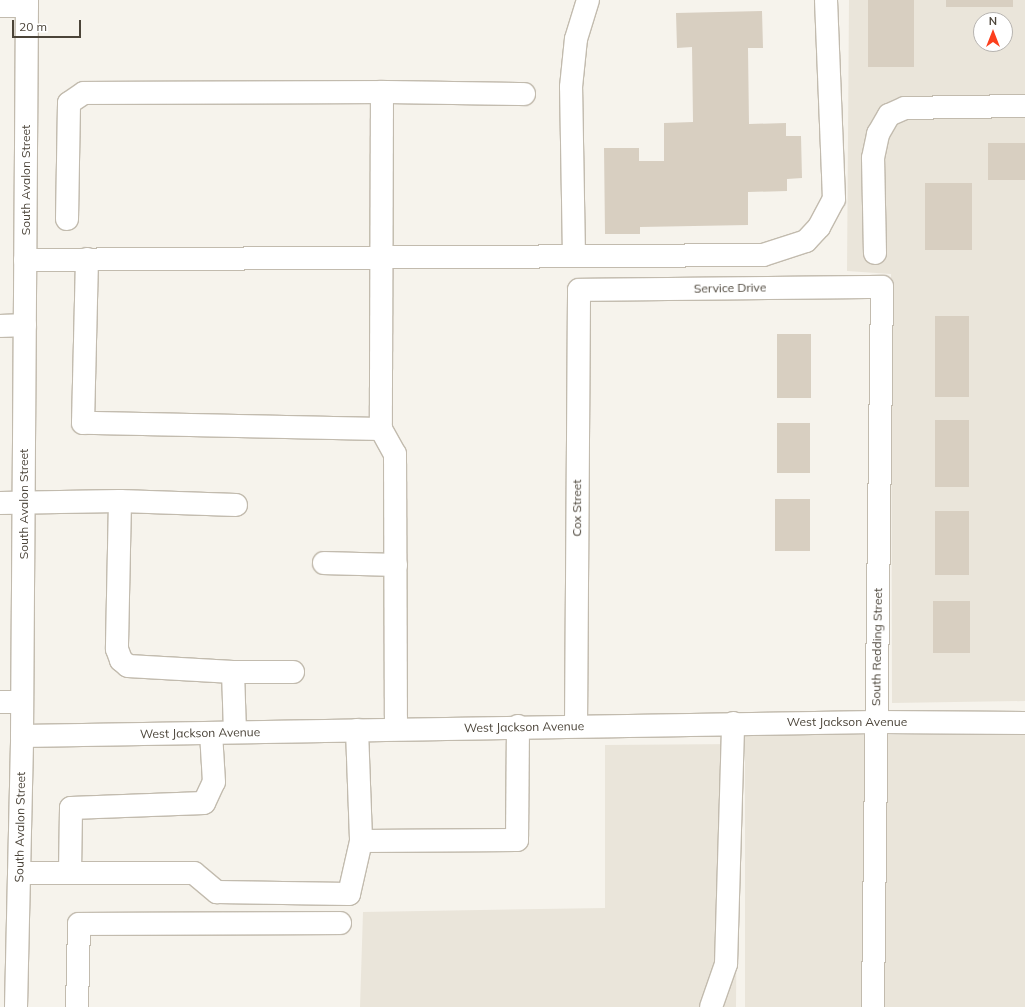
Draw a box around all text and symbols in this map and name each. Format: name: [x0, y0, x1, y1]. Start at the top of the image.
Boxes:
scale bar: [14, 12, 83, 38]
north arrow: [973, 12, 1013, 52]
text: N: [989, 14, 997, 28]
text: 20 m: [19, 19, 47, 34]
street label: South Avalon Street: [19, 125, 33, 235]
street label: Service Drive: [694, 280, 766, 296]
street label: South Avalon Street: [17, 449, 31, 559]
street label: Cox Street: [570, 479, 584, 537]
street label: South Redding Street: [869, 588, 885, 706]
street label: West Jackson Avenue: [787, 715, 907, 729]
street label: West Jackson Avenue: [464, 719, 584, 735]
street label: West Jackson Avenue: [140, 725, 260, 741]
street label: South Avalon Street: [12, 772, 28, 882]

